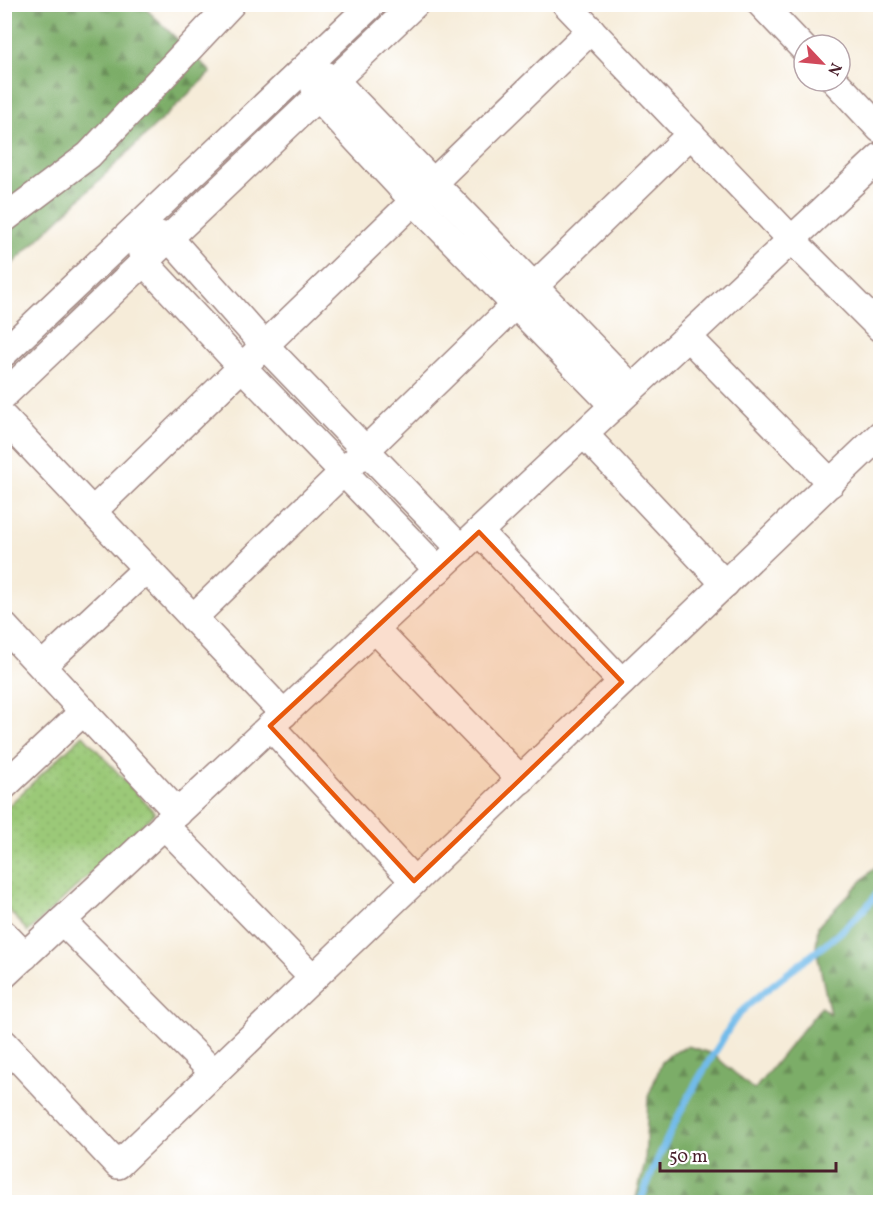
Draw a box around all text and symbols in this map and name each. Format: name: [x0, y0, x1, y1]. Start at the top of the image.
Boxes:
north arrow: [792, 33, 852, 93]
text: N: [821, 59, 846, 79]
scale bar: [660, 1135, 836, 1173]
text: 50 m: [669, 1145, 708, 1170]

